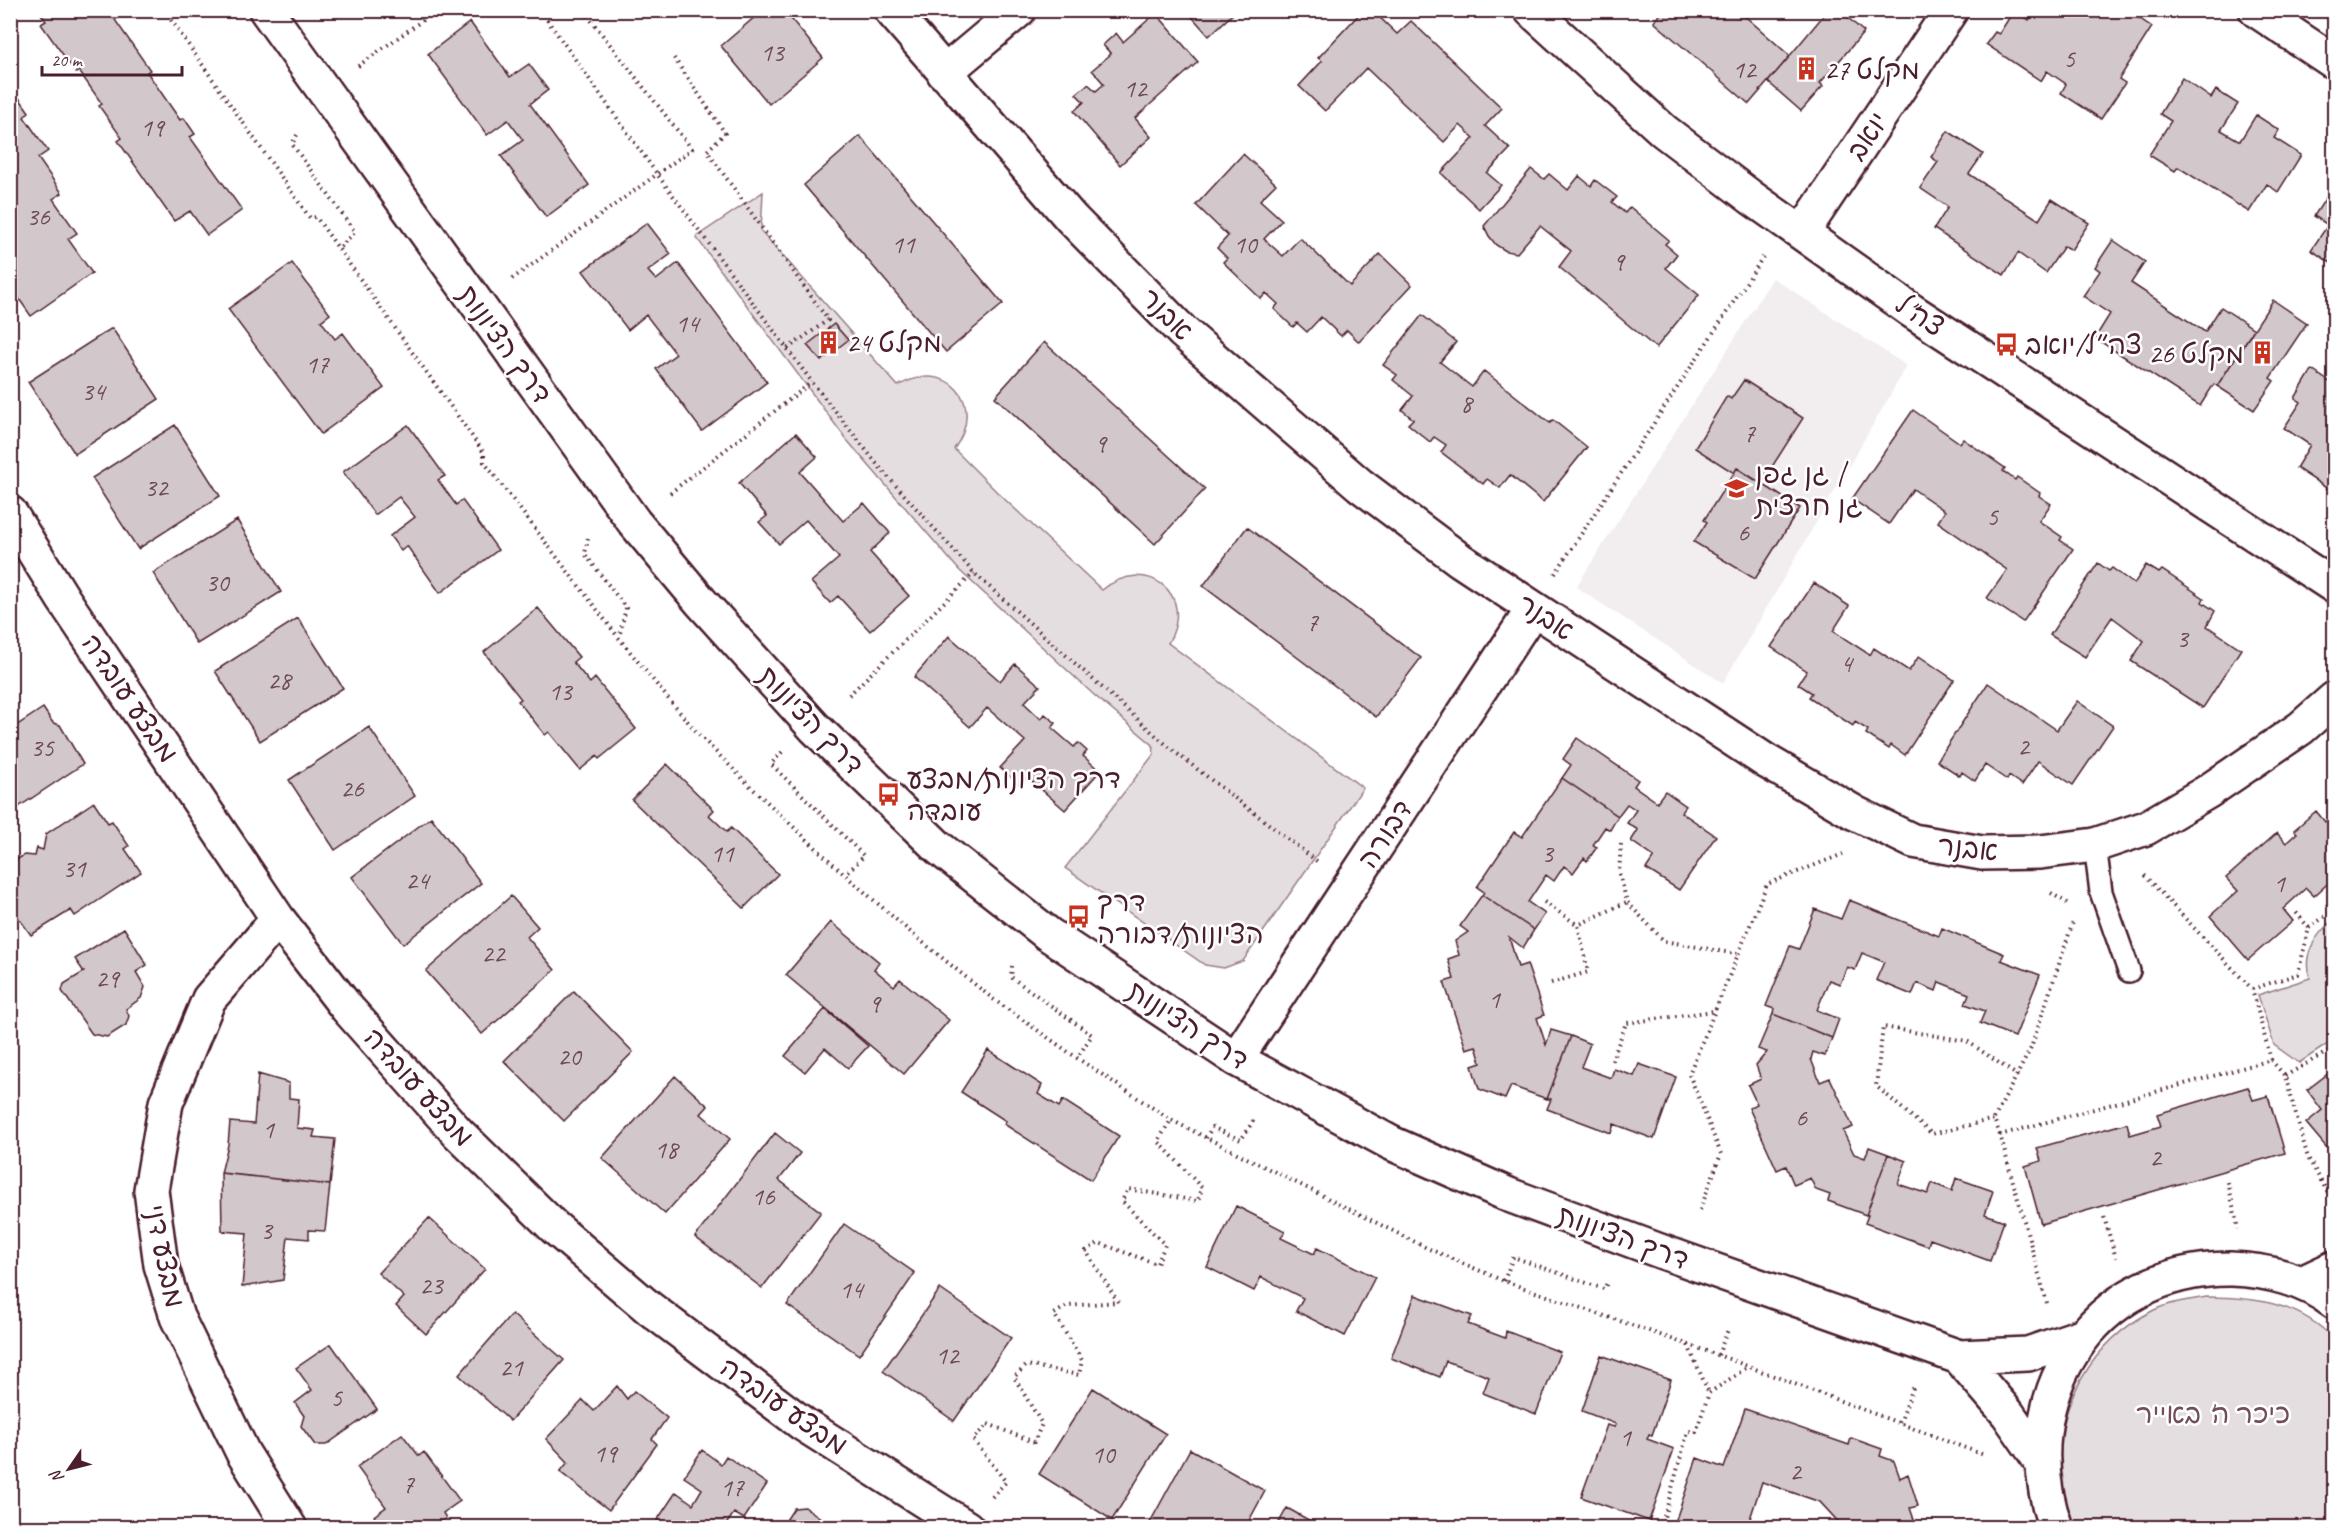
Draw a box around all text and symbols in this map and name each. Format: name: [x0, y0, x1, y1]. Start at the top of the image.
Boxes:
house number: 13: [760, 36, 786, 69]
scale bar: [42, 39, 182, 77]
house number: 5: [2063, 42, 2076, 75]
text: 20 m: [51, 49, 84, 71]
place label: מקלט 27: [1824, 52, 1920, 87]
house number: 12: [1732, 53, 1758, 86]
building icon: מקלט 27: [1793, 56, 1819, 82]
house number: 12: [1123, 72, 1149, 105]
street label: יואב: [1838, 105, 1896, 167]
house number: 19: [140, 111, 166, 144]
house number: 36: [26, 200, 51, 233]
house number: 11: [891, 228, 916, 261]
house number: 10: [1233, 228, 1259, 261]
house number: 9: [1612, 245, 1626, 278]
street label: דרך הציונות: [450, 278, 560, 410]
street label: אבנר: [1133, 280, 1201, 348]
street label: צה"ל: [1889, 286, 1951, 344]
house number: 14: [675, 307, 701, 340]
place label: מקלט 24: [846, 325, 942, 360]
place label: צה״ל/יואב: [2025, 327, 2142, 362]
building icon: מקלט 24: [815, 329, 841, 355]
bus stop icon: צה״ל/יואב: [1994, 331, 2020, 357]
place label: מקלט 26: [2148, 336, 2244, 371]
building icon: מקלט 26: [2249, 340, 2275, 366]
house number: 17: [305, 348, 330, 381]
house number: 34: [81, 375, 107, 408]
house number: 8: [1460, 387, 1474, 420]
house number: 7: [1743, 417, 1756, 450]
house number: 9: [1094, 427, 1108, 460]
place label: גן גפן | גן חרצית: [1753, 456, 1863, 523]
house number: 32: [144, 471, 170, 504]
school or university icon: גן גפן | גן חרצית: [1724, 476, 1750, 502]
house number: 5: [1986, 500, 1999, 533]
house number: 6: [1737, 516, 1750, 549]
house number: 30: [205, 566, 231, 599]
street label: אבנר: [1511, 586, 1581, 648]
house number: 7: [1306, 606, 1319, 639]
house number: 3: [2176, 622, 2190, 655]
street label: מבצע עובדה: [74, 627, 186, 769]
house number: 4: [1840, 647, 1854, 680]
street label: דרך הציונות: [750, 658, 872, 782]
house number: 28: [267, 664, 293, 697]
house number: 13: [548, 675, 574, 708]
house number: 2: [2017, 730, 2031, 763]
house number: 35: [30, 731, 55, 764]
place label: דרך הציונות/מבצע עובדה: [907, 761, 1121, 828]
house number: 26: [340, 772, 365, 805]
bus stop icon: דרך הציונות/מבצע עובדה: [876, 781, 902, 807]
street label: דבורה: [1350, 793, 1420, 875]
street label: אבנר: [1936, 827, 2000, 869]
house number: 11: [710, 837, 735, 870]
house number: 3: [1541, 837, 1555, 870]
house number: 31: [62, 852, 87, 885]
house number: 24: [405, 864, 431, 897]
house number: 1: [2273, 867, 2286, 900]
place label: דרך הציונות/דבורה: [1097, 884, 1264, 951]
bus stop icon: דרך הציונות/דבורה: [1066, 904, 1092, 930]
house number: 22: [481, 937, 507, 970]
house number: 29: [95, 962, 121, 995]
street label: דרך הציונות: [1121, 973, 1255, 1077]
house number: 1: [1488, 983, 1501, 1016]
house number: 9: [868, 987, 882, 1020]
street label: מבצע עובדה: [356, 1020, 482, 1154]
house number: 20: [557, 1040, 583, 1073]
house number: 6: [1795, 1101, 1808, 1134]
house number: 1: [262, 1113, 275, 1146]
house number: 18: [654, 1133, 680, 1166]
house number: 2: [2149, 1141, 2163, 1174]
house number: 16: [751, 1180, 776, 1213]
street label: דרך הציונות: [1552, 1197, 1694, 1277]
street label: מבצע דני: [137, 1201, 193, 1311]
house number: 3: [260, 1214, 274, 1247]
house number: 23: [419, 1269, 445, 1302]
house number: 14: [839, 1273, 865, 1306]
house number: 12: [935, 1339, 961, 1372]
street label: מבצע עובדה: [713, 1349, 855, 1463]
house number: 21: [499, 1351, 524, 1384]
house number: 5: [330, 1381, 343, 1414]
park label: כיכר ה' באייר: [2136, 1396, 2290, 1431]
house number: 1: [1619, 1421, 1632, 1454]
house number: 19: [593, 1437, 619, 1470]
house number: 10: [1091, 1438, 1117, 1471]
north arrow: [39, 1439, 99, 1499]
house number: 2: [1789, 1455, 1803, 1488]
text: N: [45, 1465, 69, 1487]
house number: 7: [402, 1468, 415, 1501]
house number: 17: [720, 1471, 745, 1504]

